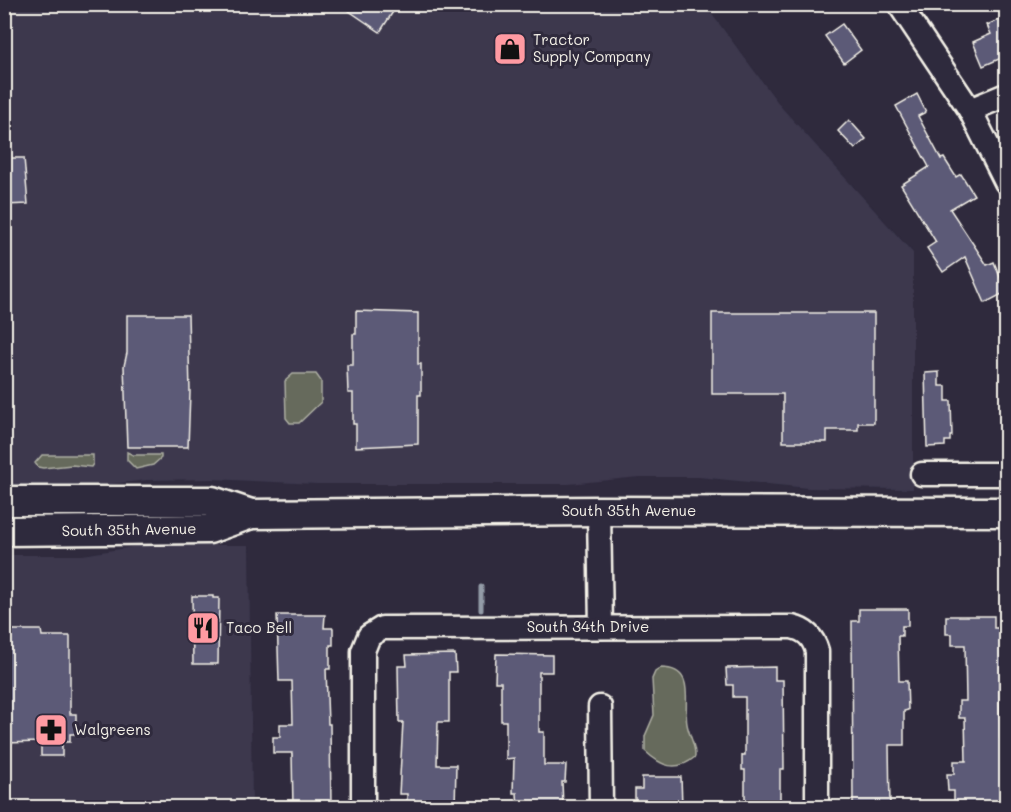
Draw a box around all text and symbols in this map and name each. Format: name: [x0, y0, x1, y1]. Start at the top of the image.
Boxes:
place label: Tractor Supply Company: [533, 29, 651, 66]
shop icon: Tractor Supply Company: [492, 31, 528, 67]
street label: South 35th Avenue: [562, 500, 696, 520]
street label: South 35th Avenue: [61, 518, 196, 540]
restaurant icon: Taco Bell: [185, 610, 221, 646]
street label: South 34th Drive: [527, 616, 649, 636]
place label: Taco Bell: [226, 617, 292, 637]
pharmacy icon: Walgreens: [33, 712, 69, 748]
place label: Walgreens: [74, 719, 151, 739]

